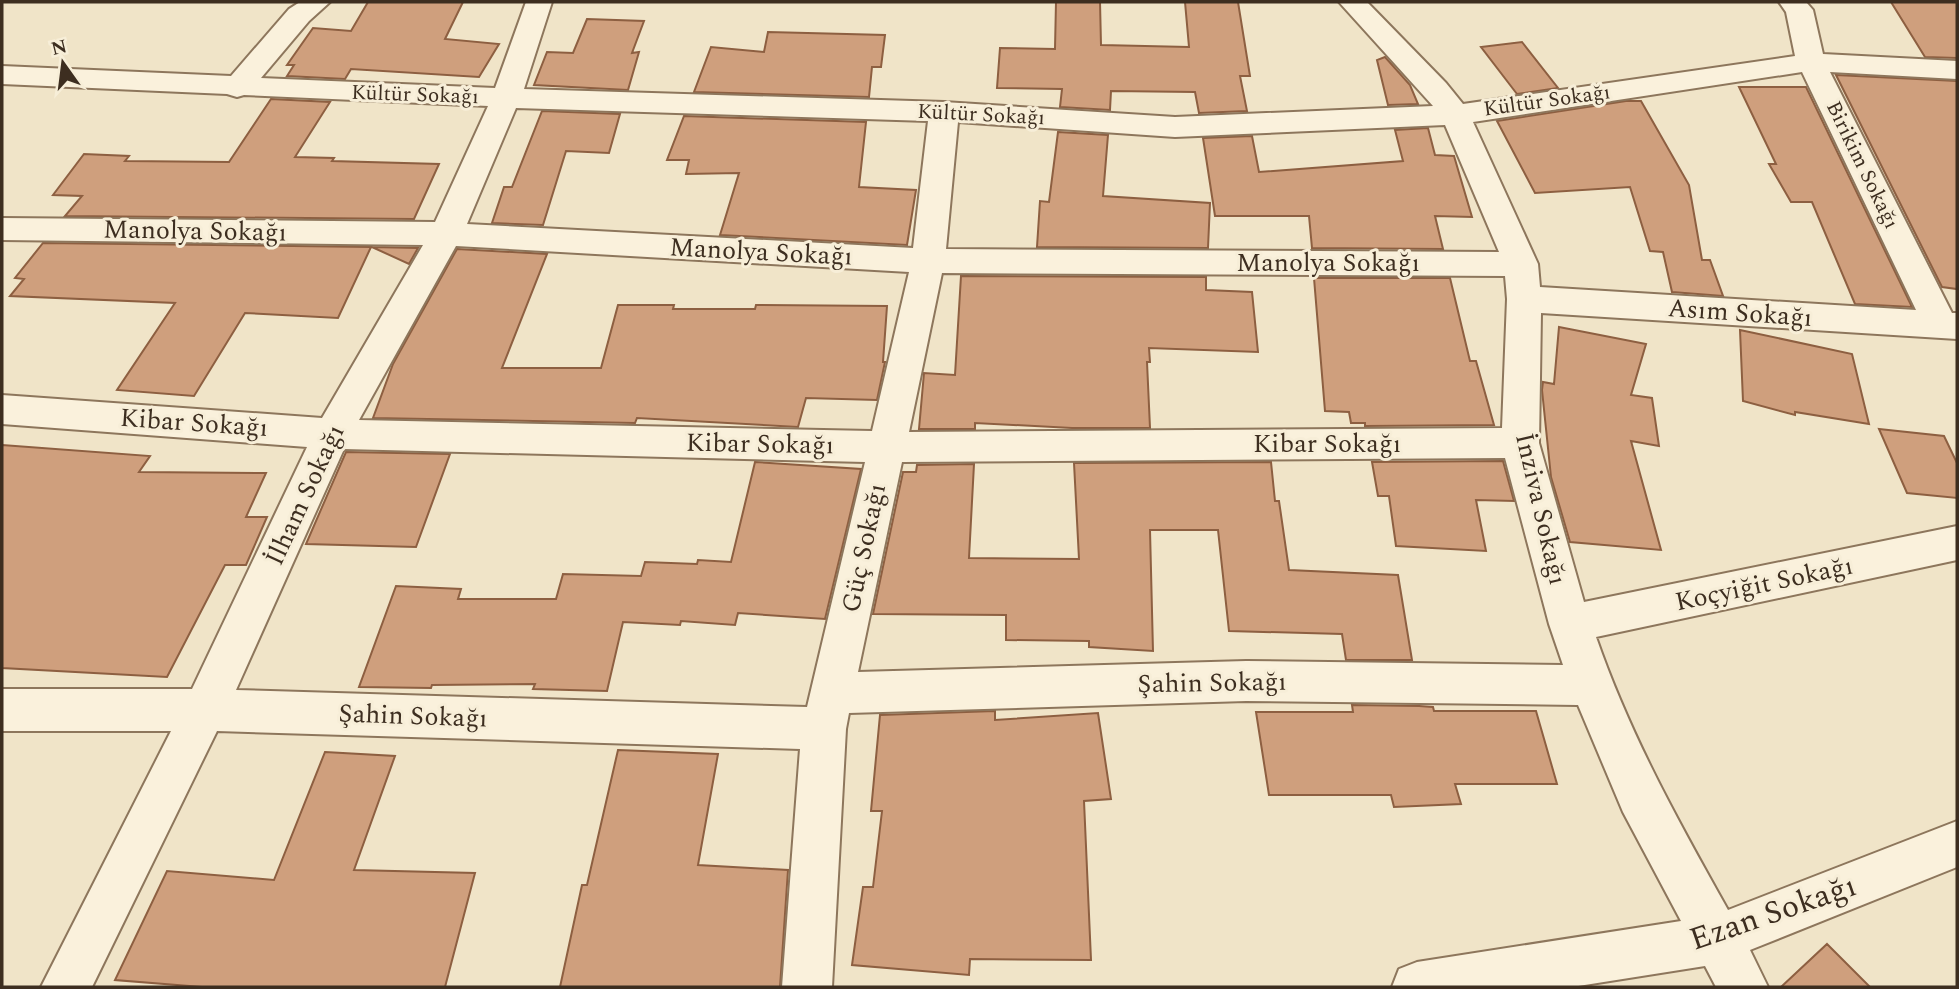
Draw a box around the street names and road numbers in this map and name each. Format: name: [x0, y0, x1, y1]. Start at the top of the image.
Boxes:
street label: Kültür Sokağı: [1482, 76, 1612, 126]
street label: Kültür Sokağı: [351, 77, 479, 113]
street label: Kültür Sokağı: [916, 96, 1046, 134]
street label: Birikim Sokağı: [1817, 96, 1907, 234]
street label: Manolya Sokağı: [103, 209, 287, 253]
street label: Manolya Sokağı: [668, 227, 854, 277]
street label: Manolya Sokağı: [1236, 243, 1420, 283]
street label: Asım Sokağı: [1666, 288, 1814, 338]
street label: Kibar Sokağı: [119, 398, 269, 448]
street label: İlham Sokağı: [255, 418, 355, 572]
street label: Kibar Sokağı: [686, 423, 834, 465]
street label: Kibar Sokağı: [1253, 424, 1401, 464]
street label: İnziva Sokağı: [1504, 429, 1578, 589]
street label: Güç Sokağı: [831, 480, 897, 616]
street label: Koçyiğit Sokağı: [1671, 546, 1857, 622]
street label: Şahin Sokağı: [1137, 662, 1287, 704]
street label: Şahin Sokağı: [338, 693, 488, 739]
street label: Ezan Sokağı: [1683, 862, 1863, 964]

